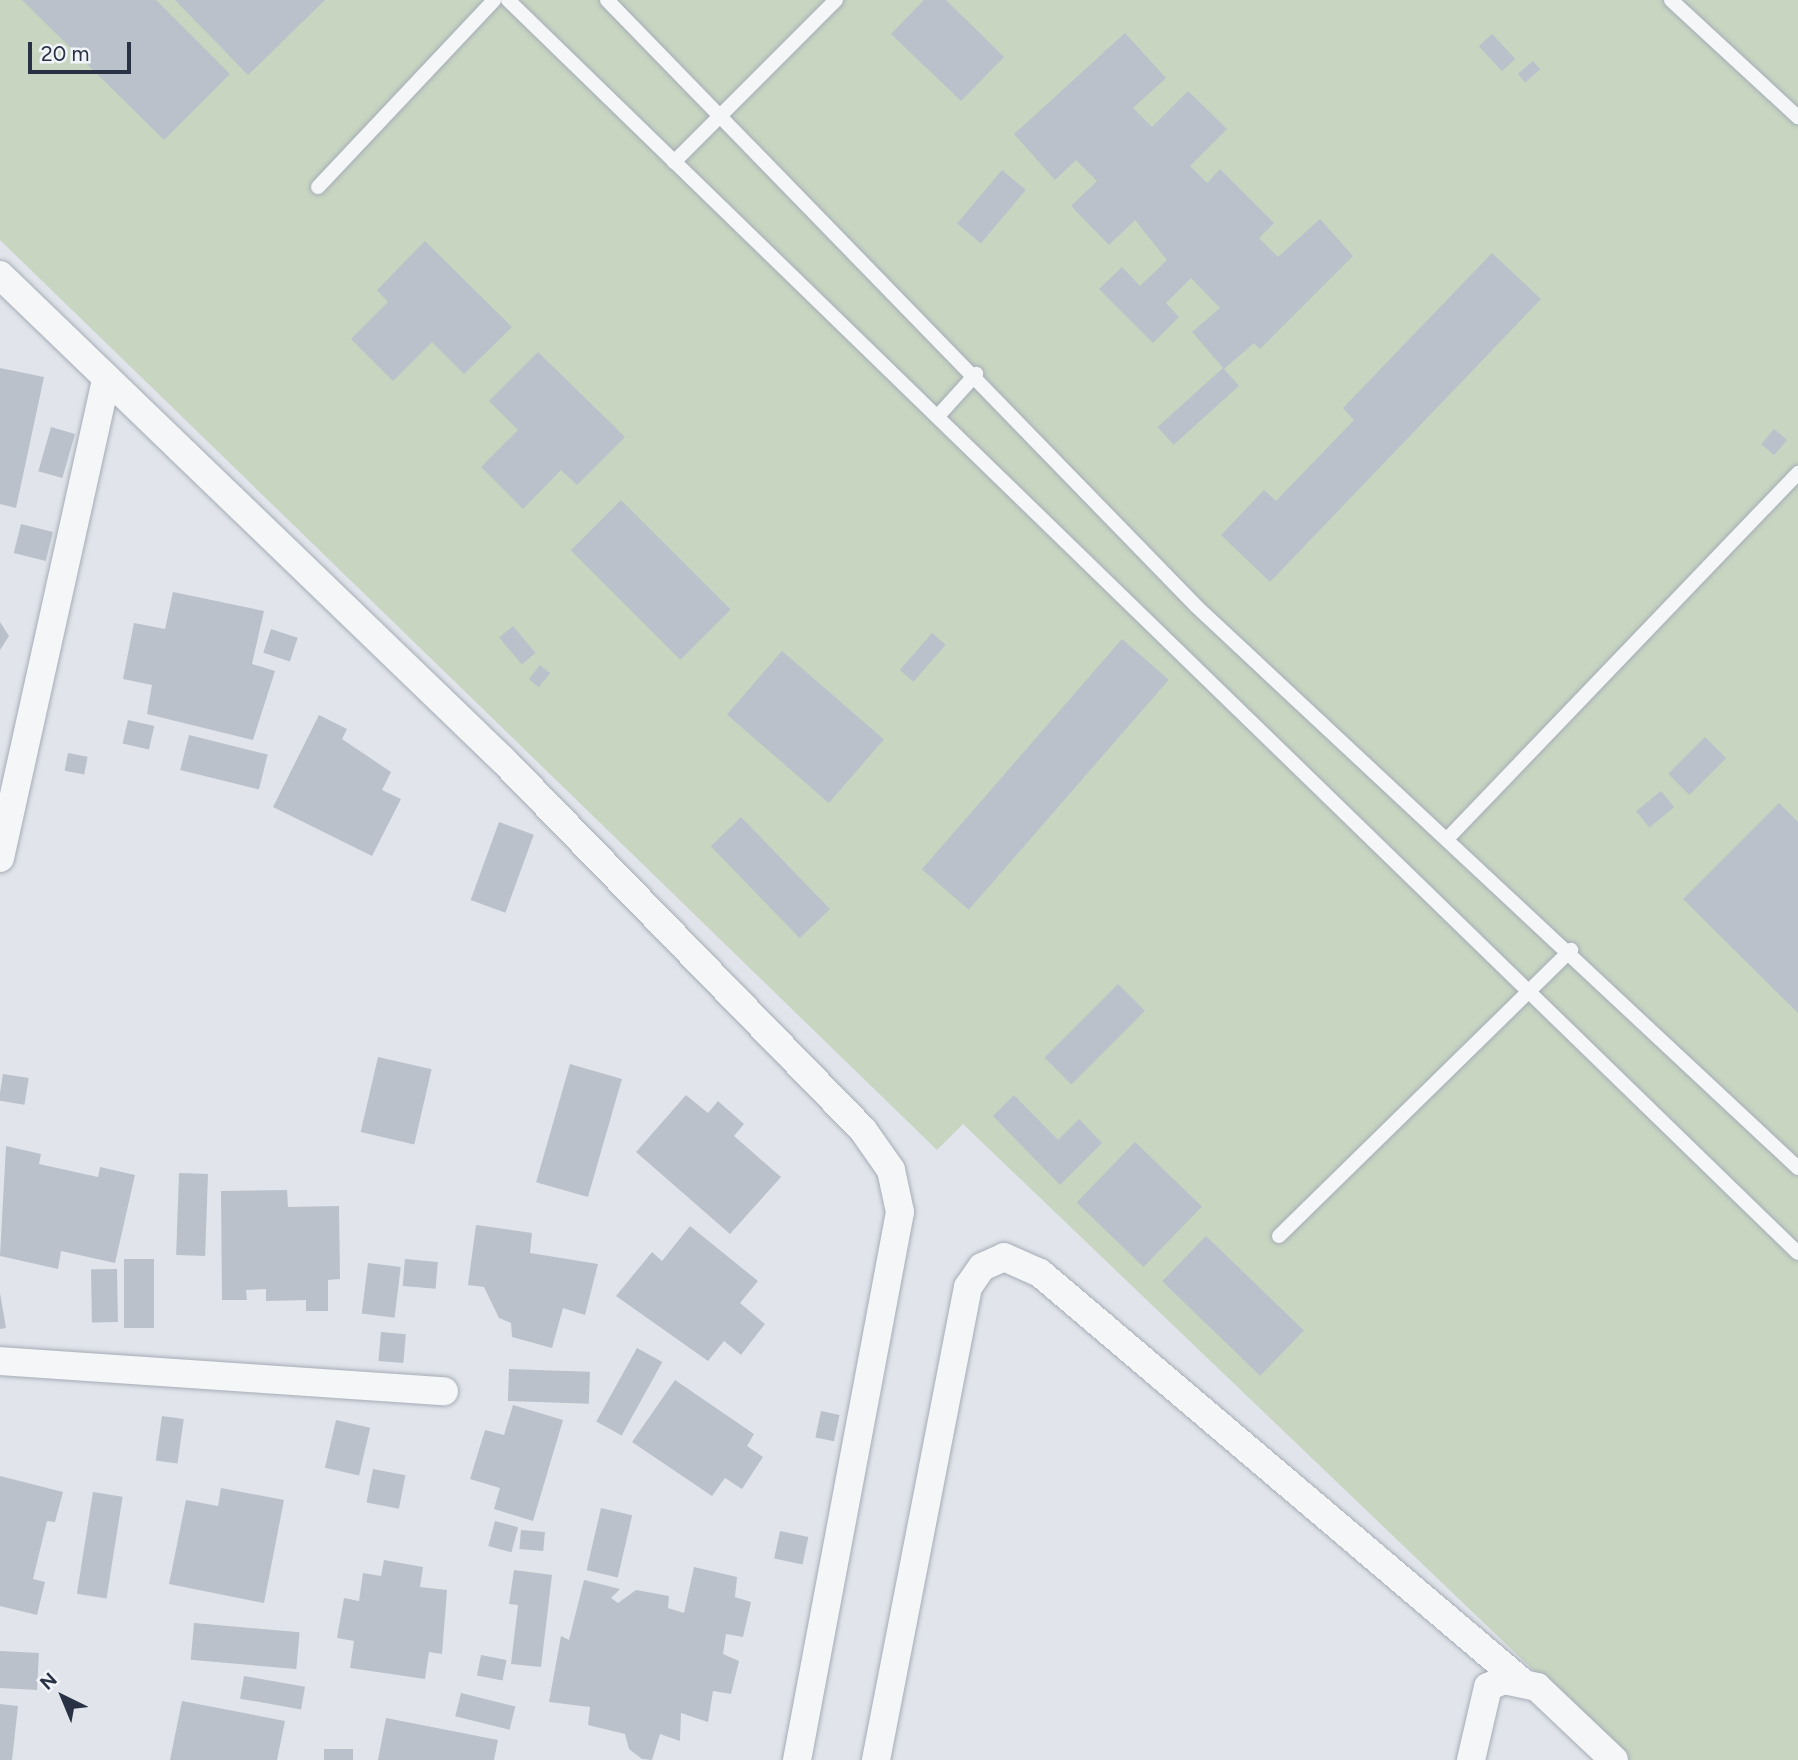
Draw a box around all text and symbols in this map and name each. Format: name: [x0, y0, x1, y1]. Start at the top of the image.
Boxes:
scale bar: [32, 28, 135, 72]
text: 20 m: [41, 41, 89, 66]
north arrow: [28, 1662, 98, 1732]
text: N: [35, 1668, 62, 1695]

